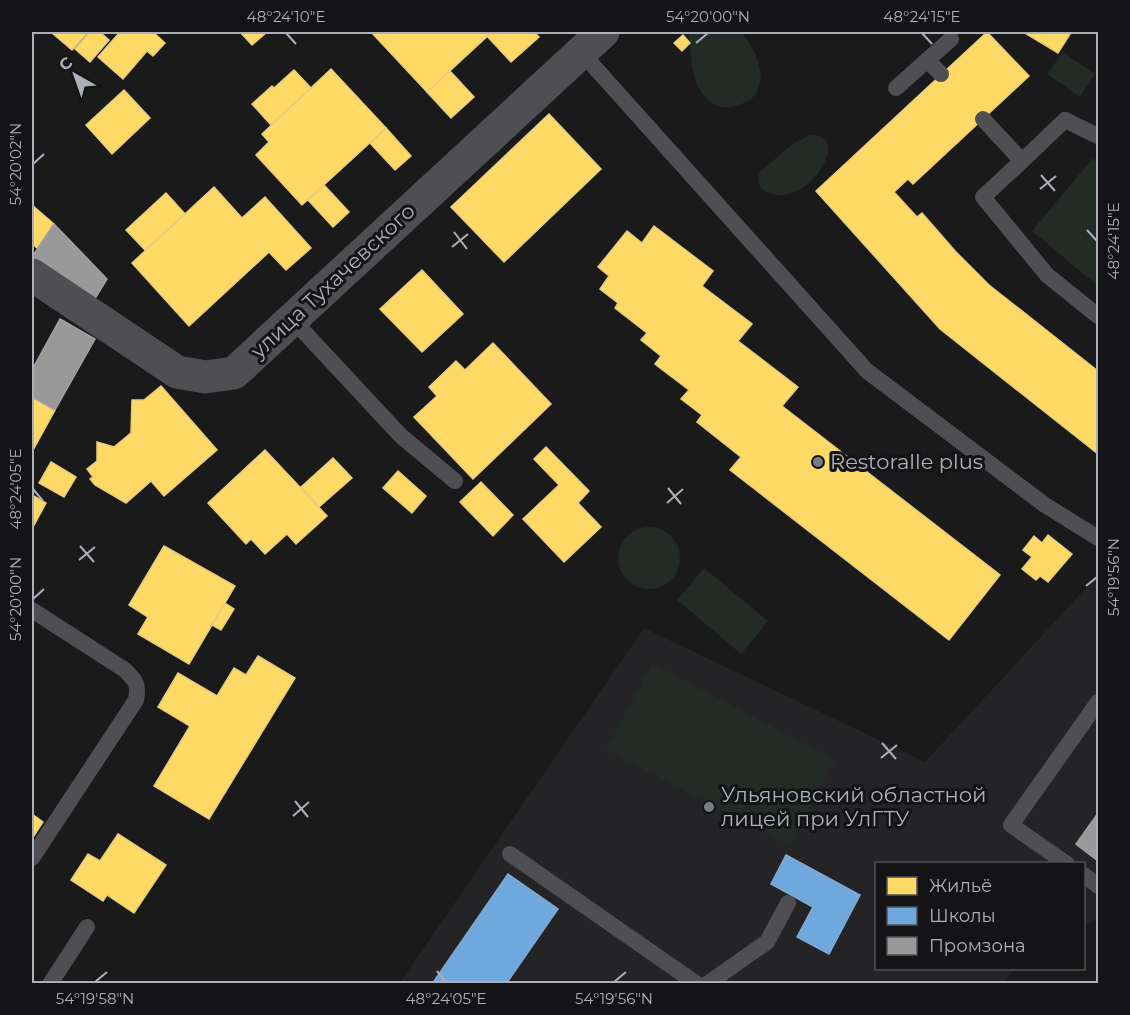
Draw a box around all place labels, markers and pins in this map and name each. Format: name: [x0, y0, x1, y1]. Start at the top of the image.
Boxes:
place label: Restoralle plus: [830, 449, 983, 474]
marker: Restoralle plus: [811, 455, 825, 469]
place label: Ульяновский областной лицей при УлГТУ: [721, 782, 986, 831]
marker: Ульяновский областной лицей при УлГТУ: [702, 800, 716, 814]

